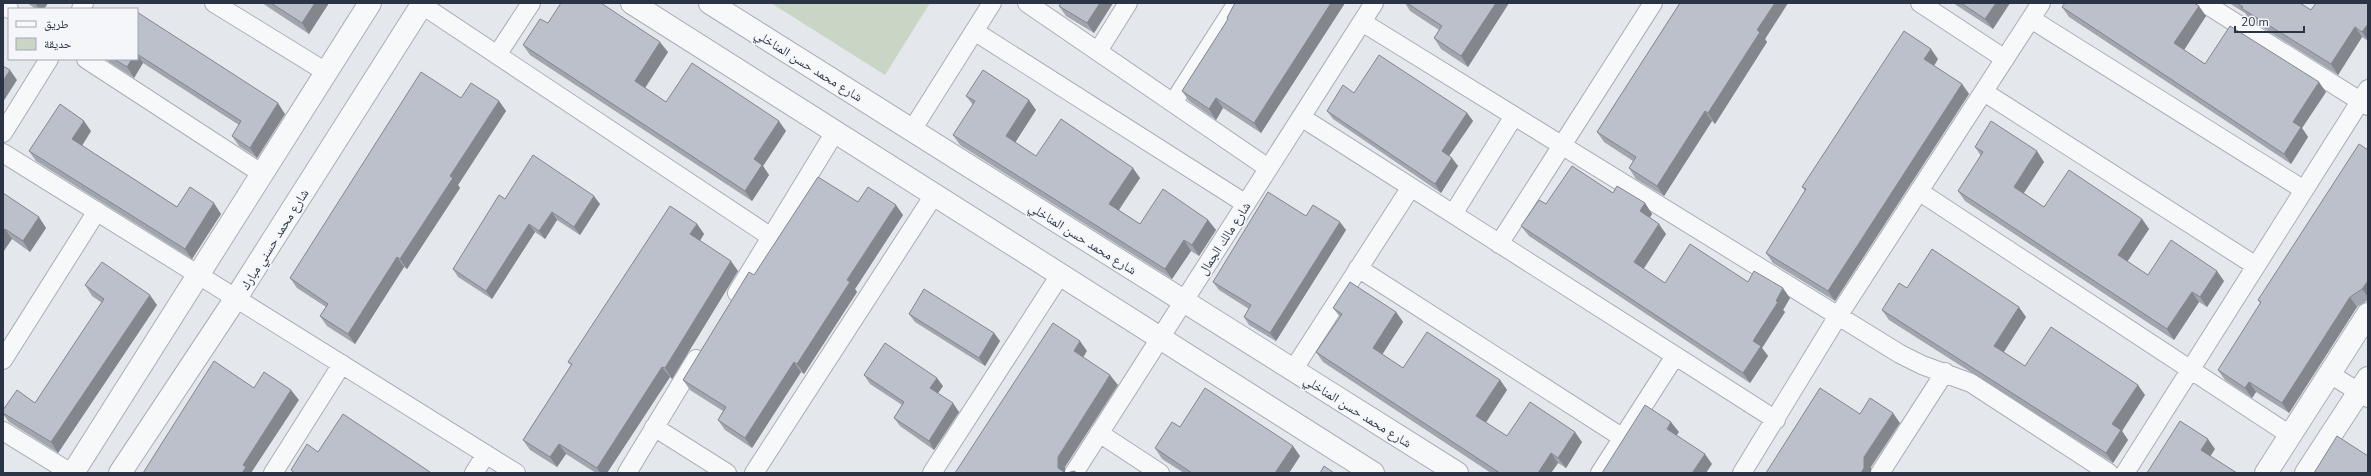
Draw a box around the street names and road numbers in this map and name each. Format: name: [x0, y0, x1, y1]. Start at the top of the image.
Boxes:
street label: شارع محمد حسن المناخلي: [750, 25, 866, 107]
street label: شارع محمد حسني مبارك: [237, 186, 314, 294]
street label: شارع محمد حسن المناخلي: [1024, 198, 1140, 280]
street label: شارع مالك الجمال: [1194, 198, 1255, 279]
street label: شارع محمد حسن المناخلي: [1299, 371, 1415, 453]

